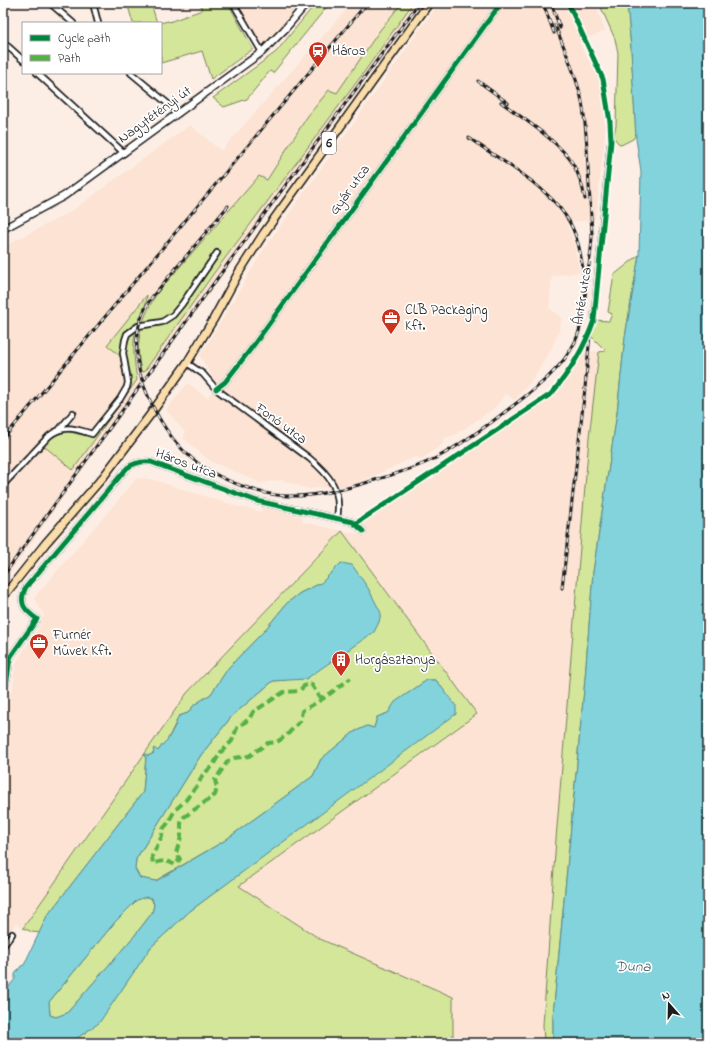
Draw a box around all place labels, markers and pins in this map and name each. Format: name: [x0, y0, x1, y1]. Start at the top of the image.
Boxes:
station icon: Háros: [307, 40, 329, 68]
place label: Háros: [332, 41, 366, 62]
place label: CLB Packaging Kft.: [405, 300, 488, 337]
office icon: CLB Packaging Kft.: [380, 307, 402, 335]
place label: Furnér Művek Kft.: [52, 625, 112, 662]
office icon: Furnér Művek Kft.: [28, 632, 50, 660]
building icon: Horgásztanya: [330, 649, 352, 677]
place label: Horgásztanya: [355, 650, 436, 672]

